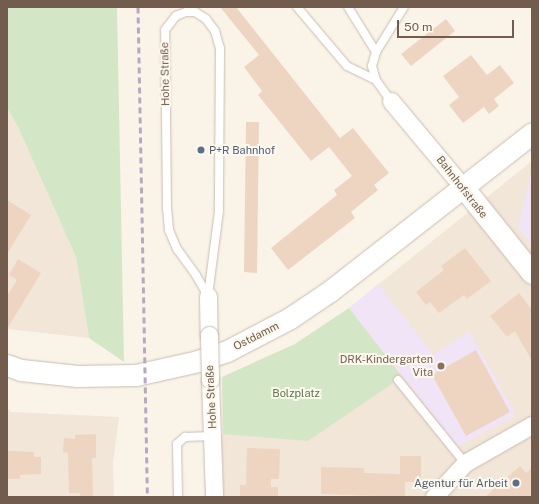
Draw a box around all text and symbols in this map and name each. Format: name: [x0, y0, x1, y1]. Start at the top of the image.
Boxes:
scale bar: [399, 12, 516, 38]
text: 50 m: [404, 20, 432, 34]
street label: Hohe Straße: [158, 42, 172, 106]
place label: P+R Bahnhof: [209, 143, 275, 157]
marker: P+R Bahnhof: [196, 145, 206, 155]
street label: Bahnhofstraße: [434, 153, 490, 221]
street label: Ostdamm: [231, 319, 281, 353]
place label: DRK-Kindergarten Vita: [340, 353, 433, 379]
marker: DRK-Kindergarten Vita: [436, 361, 446, 371]
street label: Hohe Straße: [203, 365, 219, 429]
park label: Bolzplatz: [272, 386, 320, 400]
place label: Agentur für Arbeit: [414, 476, 508, 490]
marker: Agentur für Arbeit: [511, 478, 521, 488]

